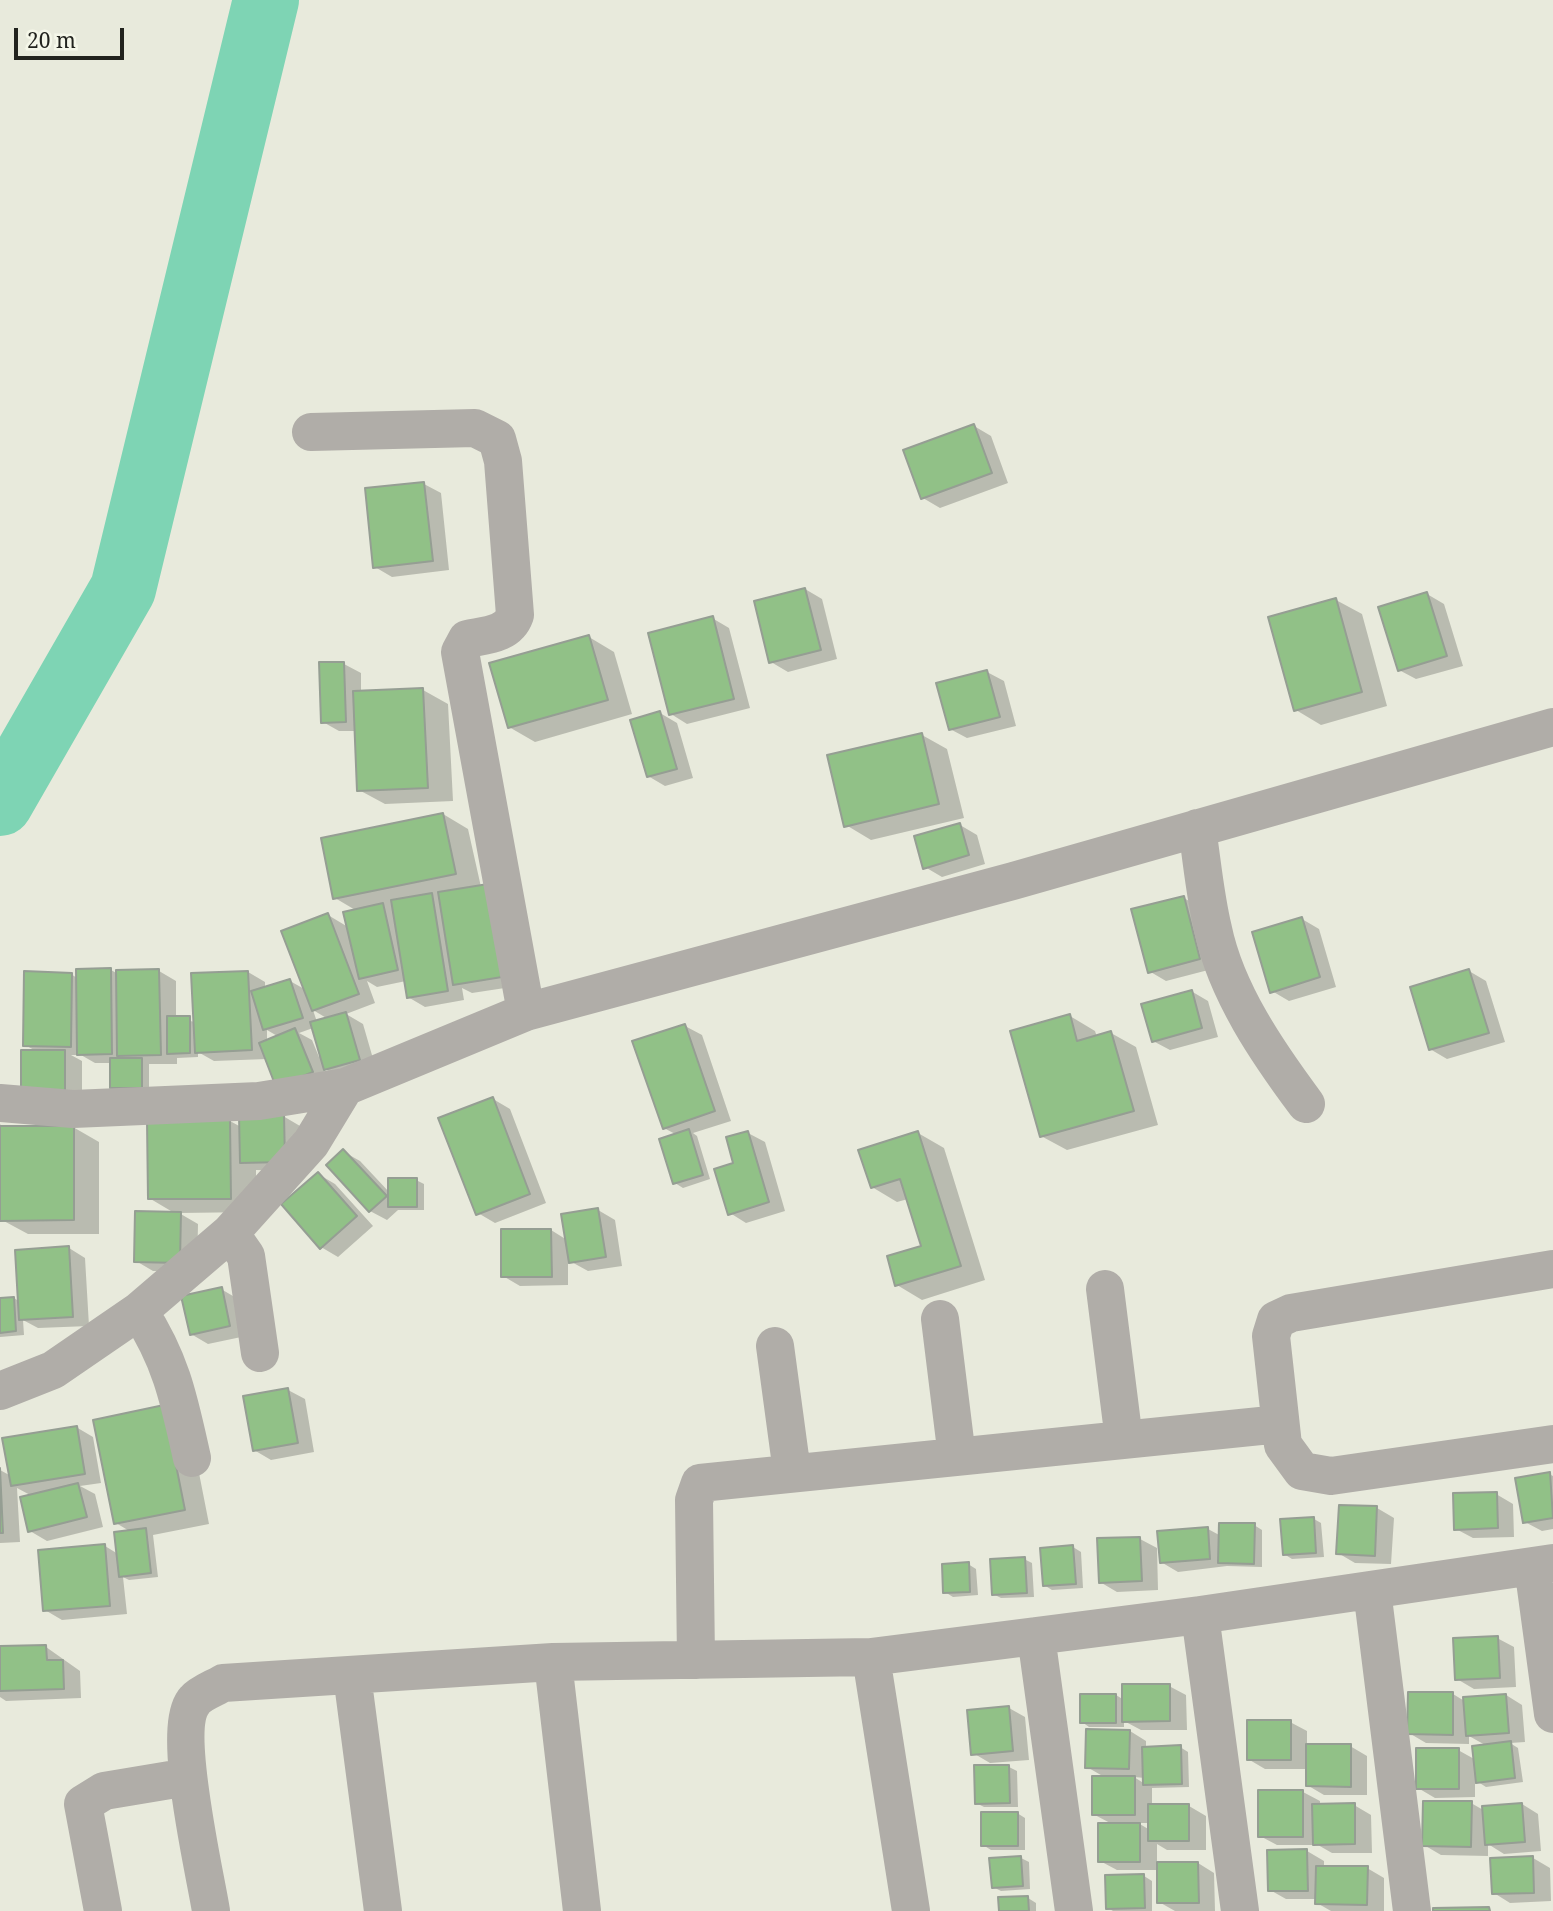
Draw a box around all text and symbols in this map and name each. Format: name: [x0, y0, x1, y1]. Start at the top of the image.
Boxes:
scale bar: [18, 14, 128, 58]
text: 20 m: [27, 26, 76, 54]

